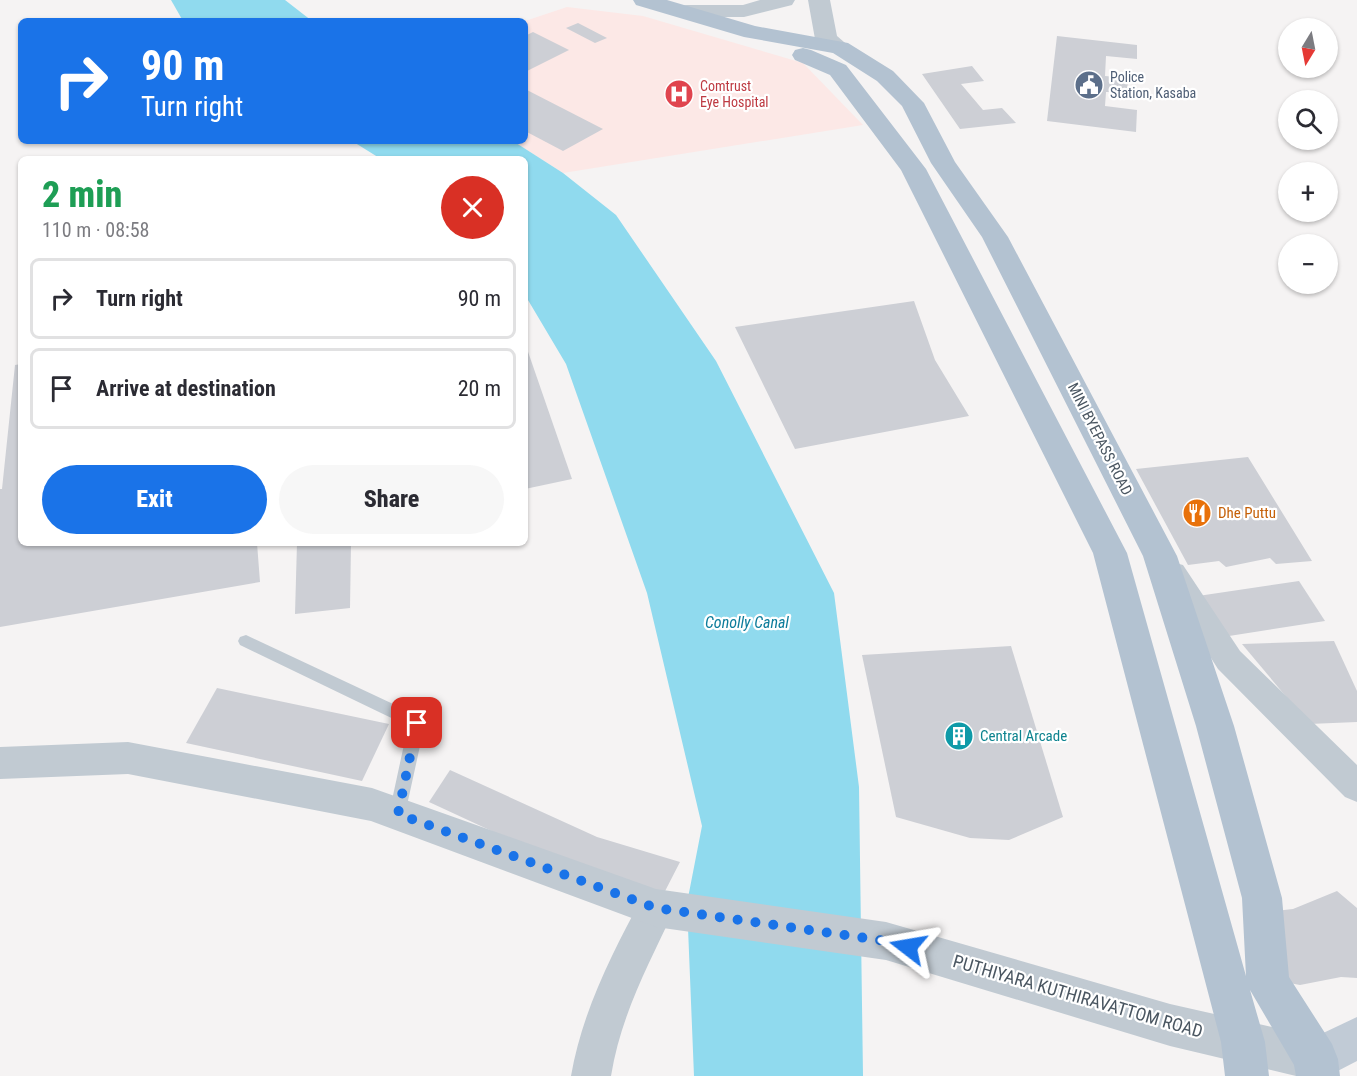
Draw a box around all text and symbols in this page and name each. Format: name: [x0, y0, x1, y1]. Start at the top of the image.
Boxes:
north arrow: [1278, 18, 1338, 78]
map controls: [1278, 18, 1338, 294]
text: 90 m: [141, 41, 224, 90]
icon: right: [42, 42, 120, 120]
public building icon: Police Station, Kasaba: [1073, 69, 1105, 101]
place label: Police Station, Kasaba: [1110, 69, 1196, 101]
hospital icon: Comtrust Eye Hospital: [663, 78, 695, 110]
place label: Comtrust Eye Hospital: [700, 78, 769, 110]
button: search: [1278, 90, 1338, 150]
text: Turn right: [141, 91, 243, 123]
button: +: [1278, 162, 1338, 222]
text: 2 min: [42, 174, 122, 216]
button: close: [441, 176, 504, 239]
text: 110 m · 08:58: [42, 218, 149, 242]
button: −: [1278, 234, 1338, 294]
icon: right: [45, 282, 78, 315]
text: Turn right: [96, 286, 183, 311]
text: 90 m: [458, 286, 501, 311]
icon: arrive: [45, 372, 78, 405]
text: Arrive at destination: [96, 376, 276, 401]
text: 20 m: [458, 376, 501, 401]
street label: MINI BYEPASS ROAD: [1064, 380, 1136, 498]
button: Exit: [42, 465, 267, 534]
button: Share: [279, 465, 504, 534]
restaurant icon: Dhe Puttu: [1181, 497, 1213, 529]
place label: Dhe Puttu: [1218, 504, 1276, 522]
water label: Conolly Canal: [705, 613, 789, 632]
pin: [391, 697, 442, 748]
icon: arrive: [400, 706, 433, 739]
building icon: Central Arcade: [943, 720, 975, 752]
place label: Central Arcade: [980, 727, 1067, 745]
position arrow: [876, 915, 940, 979]
street label: PUTHIYARA KUTHIRAVATTOM ROAD: [951, 950, 1205, 1042]

